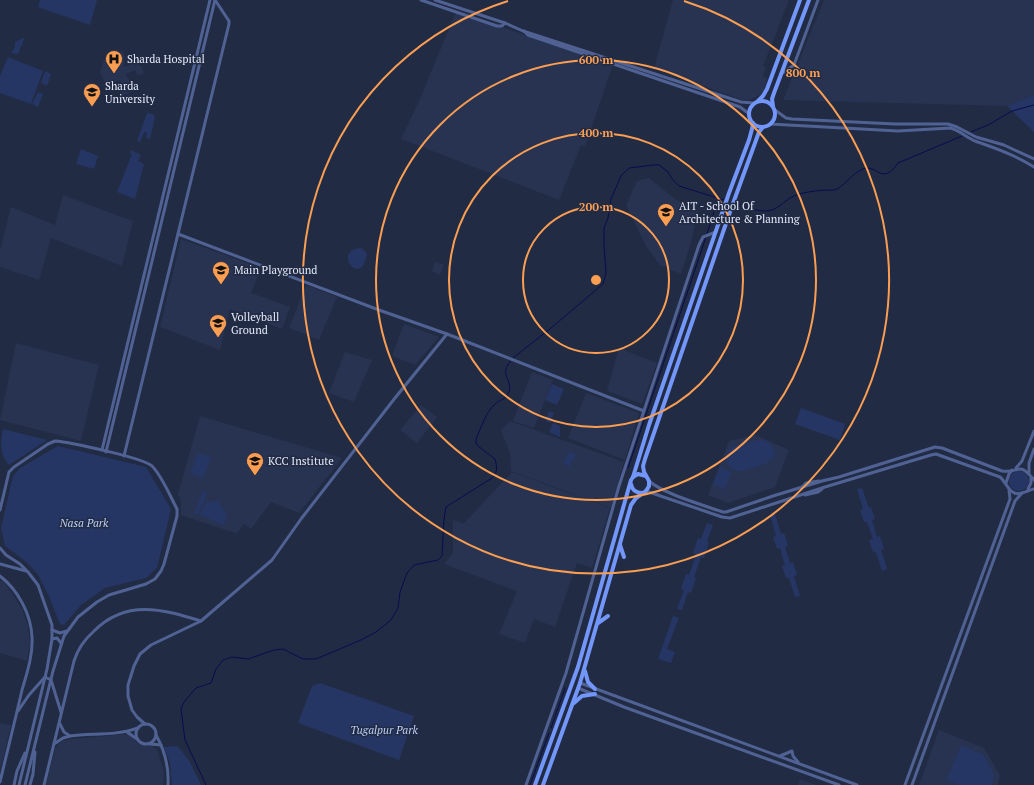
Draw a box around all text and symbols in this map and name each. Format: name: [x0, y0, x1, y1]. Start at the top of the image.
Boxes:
hospital icon: Sharda Hospital: [104, 49, 124, 74]
place label: Sharda Hospital: [127, 52, 205, 66]
text: 600 m: [579, 52, 613, 67]
text: 800 m: [786, 65, 820, 80]
place label: Sharda University: [105, 79, 156, 106]
school or university icon: Sharda University: [82, 82, 102, 107]
text: 400 m: [579, 125, 613, 140]
text: 200 m: [579, 199, 613, 214]
place label: AIT - School Of Architecture & Planning: [679, 199, 800, 226]
school or university icon: AIT - School Of Architecture & Planning: [656, 202, 676, 227]
school or university icon: Main Playground: [211, 260, 231, 285]
place label: Main Playground: [234, 263, 317, 277]
centre of rings: [589, 273, 603, 287]
place label: Volleyball Ground: [231, 310, 279, 337]
school or university icon: Volleyball Ground: [208, 313, 228, 338]
school or university icon: KCC Institute: [245, 451, 265, 476]
place label: KCC Institute: [268, 454, 334, 468]
park label: Nasa Park: [59, 516, 109, 530]
park label: Tugalpur Park: [350, 723, 418, 737]

